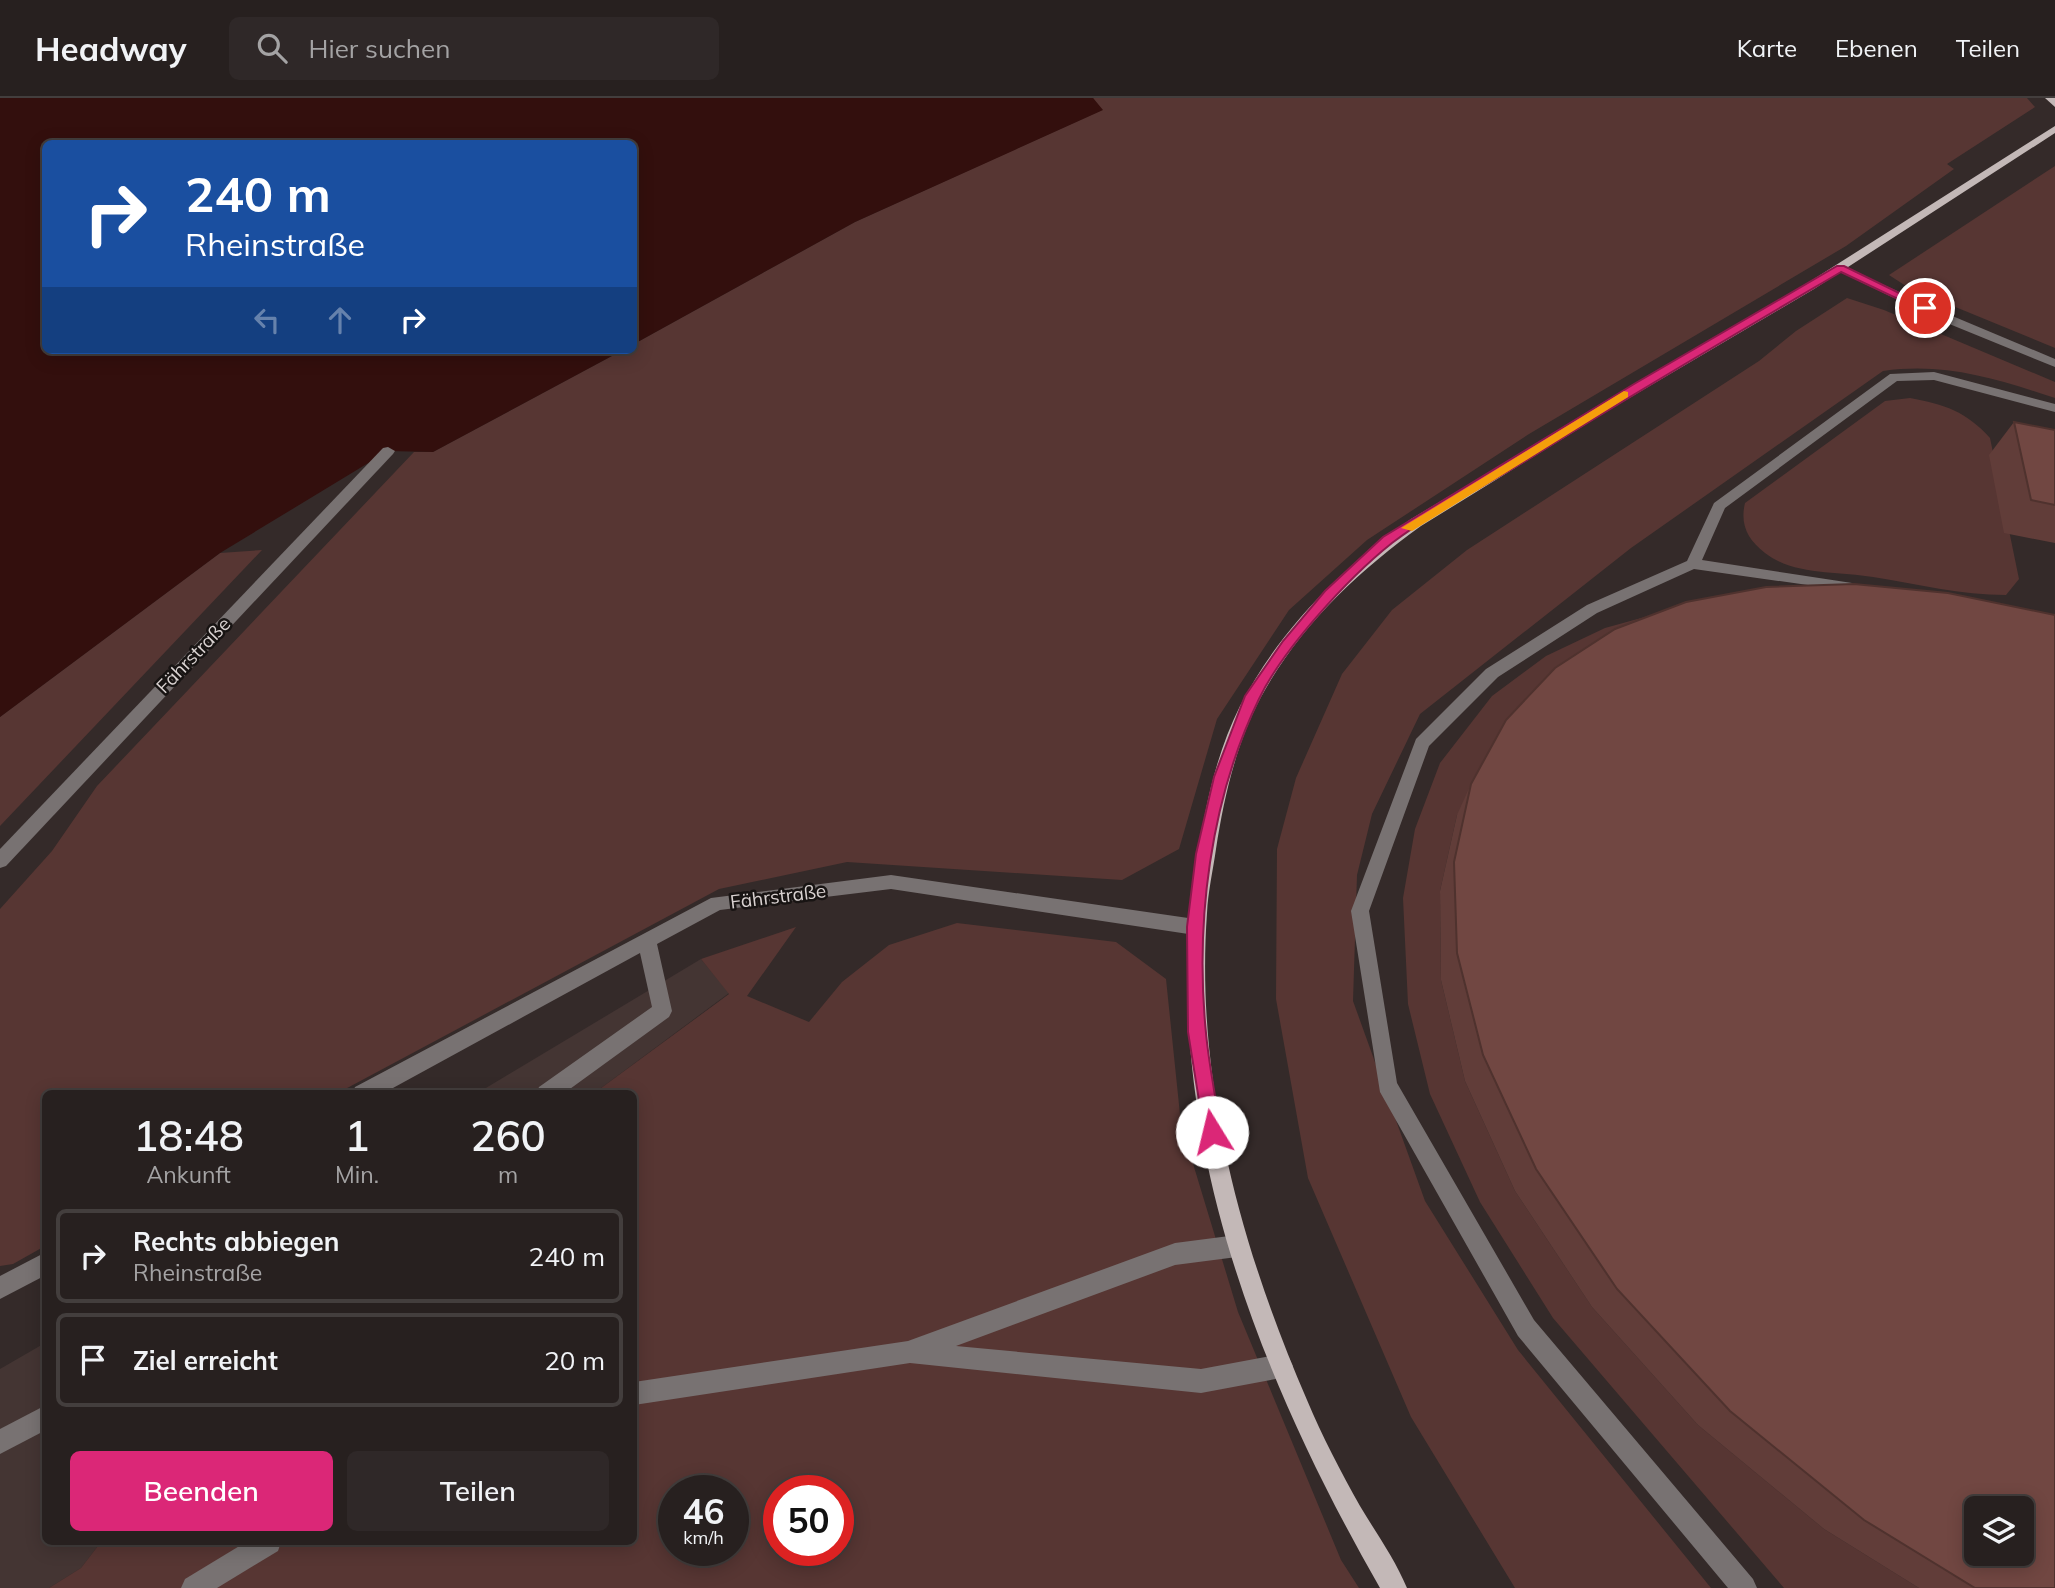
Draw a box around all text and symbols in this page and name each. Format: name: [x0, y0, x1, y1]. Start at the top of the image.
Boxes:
search box: [229, 17, 719, 80]
text: Headway: [35, 28, 187, 69]
icon: search: [253, 29, 291, 67]
text: Hier suchen: [309, 32, 450, 65]
text: Karte: [1737, 33, 1797, 63]
text: Ebenen: [1835, 33, 1918, 63]
text: Teilen: [1956, 33, 2020, 63]
text: 240 m: [185, 163, 331, 224]
icon: right: [70, 168, 161, 259]
text: Rheinstraße: [185, 224, 365, 264]
pin: [1895, 278, 1955, 338]
icon: arrive: [1906, 289, 1944, 327]
icon: left: [248, 301, 286, 339]
icon: ahead: [321, 301, 359, 339]
icon: right: [394, 301, 432, 339]
street label: Fährstraße: [151, 612, 235, 698]
street label: Fährstraße: [729, 878, 827, 914]
position arrow: [1175, 1095, 1249, 1169]
text: 18:48: [133, 1109, 244, 1162]
text: 1: [344, 1109, 370, 1162]
text: 260: [470, 1109, 546, 1162]
text: Ankunft: [146, 1160, 231, 1189]
text: Min.: [335, 1160, 379, 1189]
text: m: [498, 1160, 518, 1189]
text: Rechts abbiegen: [133, 1225, 339, 1258]
icon: right: [74, 1237, 112, 1275]
text: 240 m: [529, 1240, 605, 1273]
text: Rheinstraße: [133, 1258, 262, 1287]
icon: arrive: [74, 1341, 112, 1379]
text: Ziel erreicht: [133, 1344, 278, 1377]
text: 20 m: [544, 1344, 605, 1377]
button: Beenden: [70, 1451, 333, 1531]
button: Teilen: [347, 1451, 609, 1531]
speed limit sign: 50: [763, 1475, 854, 1566]
text: 46: [682, 1489, 725, 1533]
map controls: [1964, 1496, 2034, 1566]
button: layers: [1964, 1496, 2034, 1566]
text: km/h: [683, 1526, 724, 1549]

